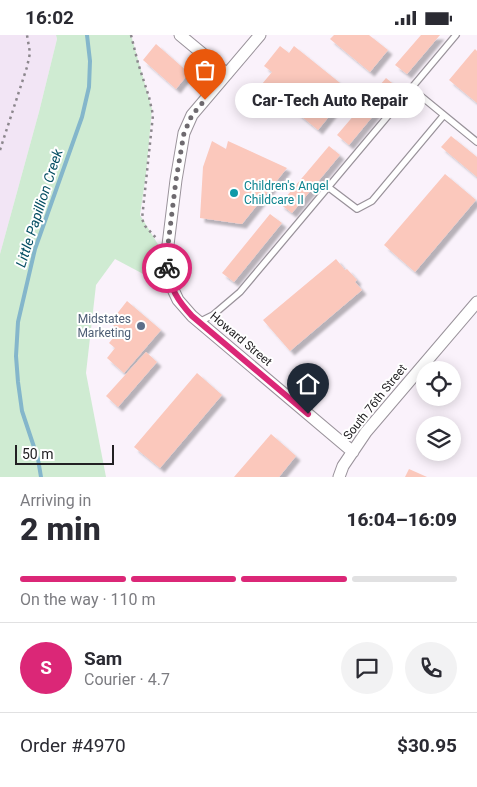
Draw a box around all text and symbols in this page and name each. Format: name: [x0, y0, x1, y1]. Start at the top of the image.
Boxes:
text: 16:02: [25, 6, 74, 29]
pin: [184, 49, 226, 100]
icon: bag: [191, 56, 219, 84]
callout: Car-Tech Auto Repair: [235, 83, 425, 117]
text: Car-Tech Auto Repair: [252, 91, 408, 110]
water label: Little Papillion Creek: [12, 146, 66, 269]
place label: Children's Angel Childcare II: [244, 179, 329, 207]
marker: Children's Angel Childcare II: [228, 187, 240, 199]
courier: [142, 243, 192, 293]
icon: bike: [153, 254, 181, 282]
street label: Howard Street: [207, 309, 275, 369]
place label: Midstates Marketing: [77, 312, 131, 340]
marker: Midstates Marketing: [135, 320, 147, 332]
street label: South 76th Street: [340, 361, 410, 442]
map controls: [416, 361, 461, 461]
button: locate: [416, 361, 461, 406]
pin: [287, 363, 329, 414]
icon: home: [294, 370, 322, 398]
button: layers: [416, 416, 461, 461]
scale bar: [15, 442, 114, 465]
text: 50 m: [22, 446, 54, 462]
text: Arriving in: [20, 491, 91, 510]
text: 16:04–16:09: [346, 508, 457, 531]
text: 2 min: [20, 510, 101, 548]
text: On the way · 110 m: [20, 590, 156, 609]
button: chat: [341, 642, 393, 694]
button: phone: [405, 642, 457, 694]
text: Sam: [84, 647, 122, 670]
text: S: [40, 656, 52, 679]
text: Courier · 4.7: [84, 670, 170, 689]
text: Order #4970: [20, 734, 126, 757]
text: $30.95: [397, 734, 457, 757]

